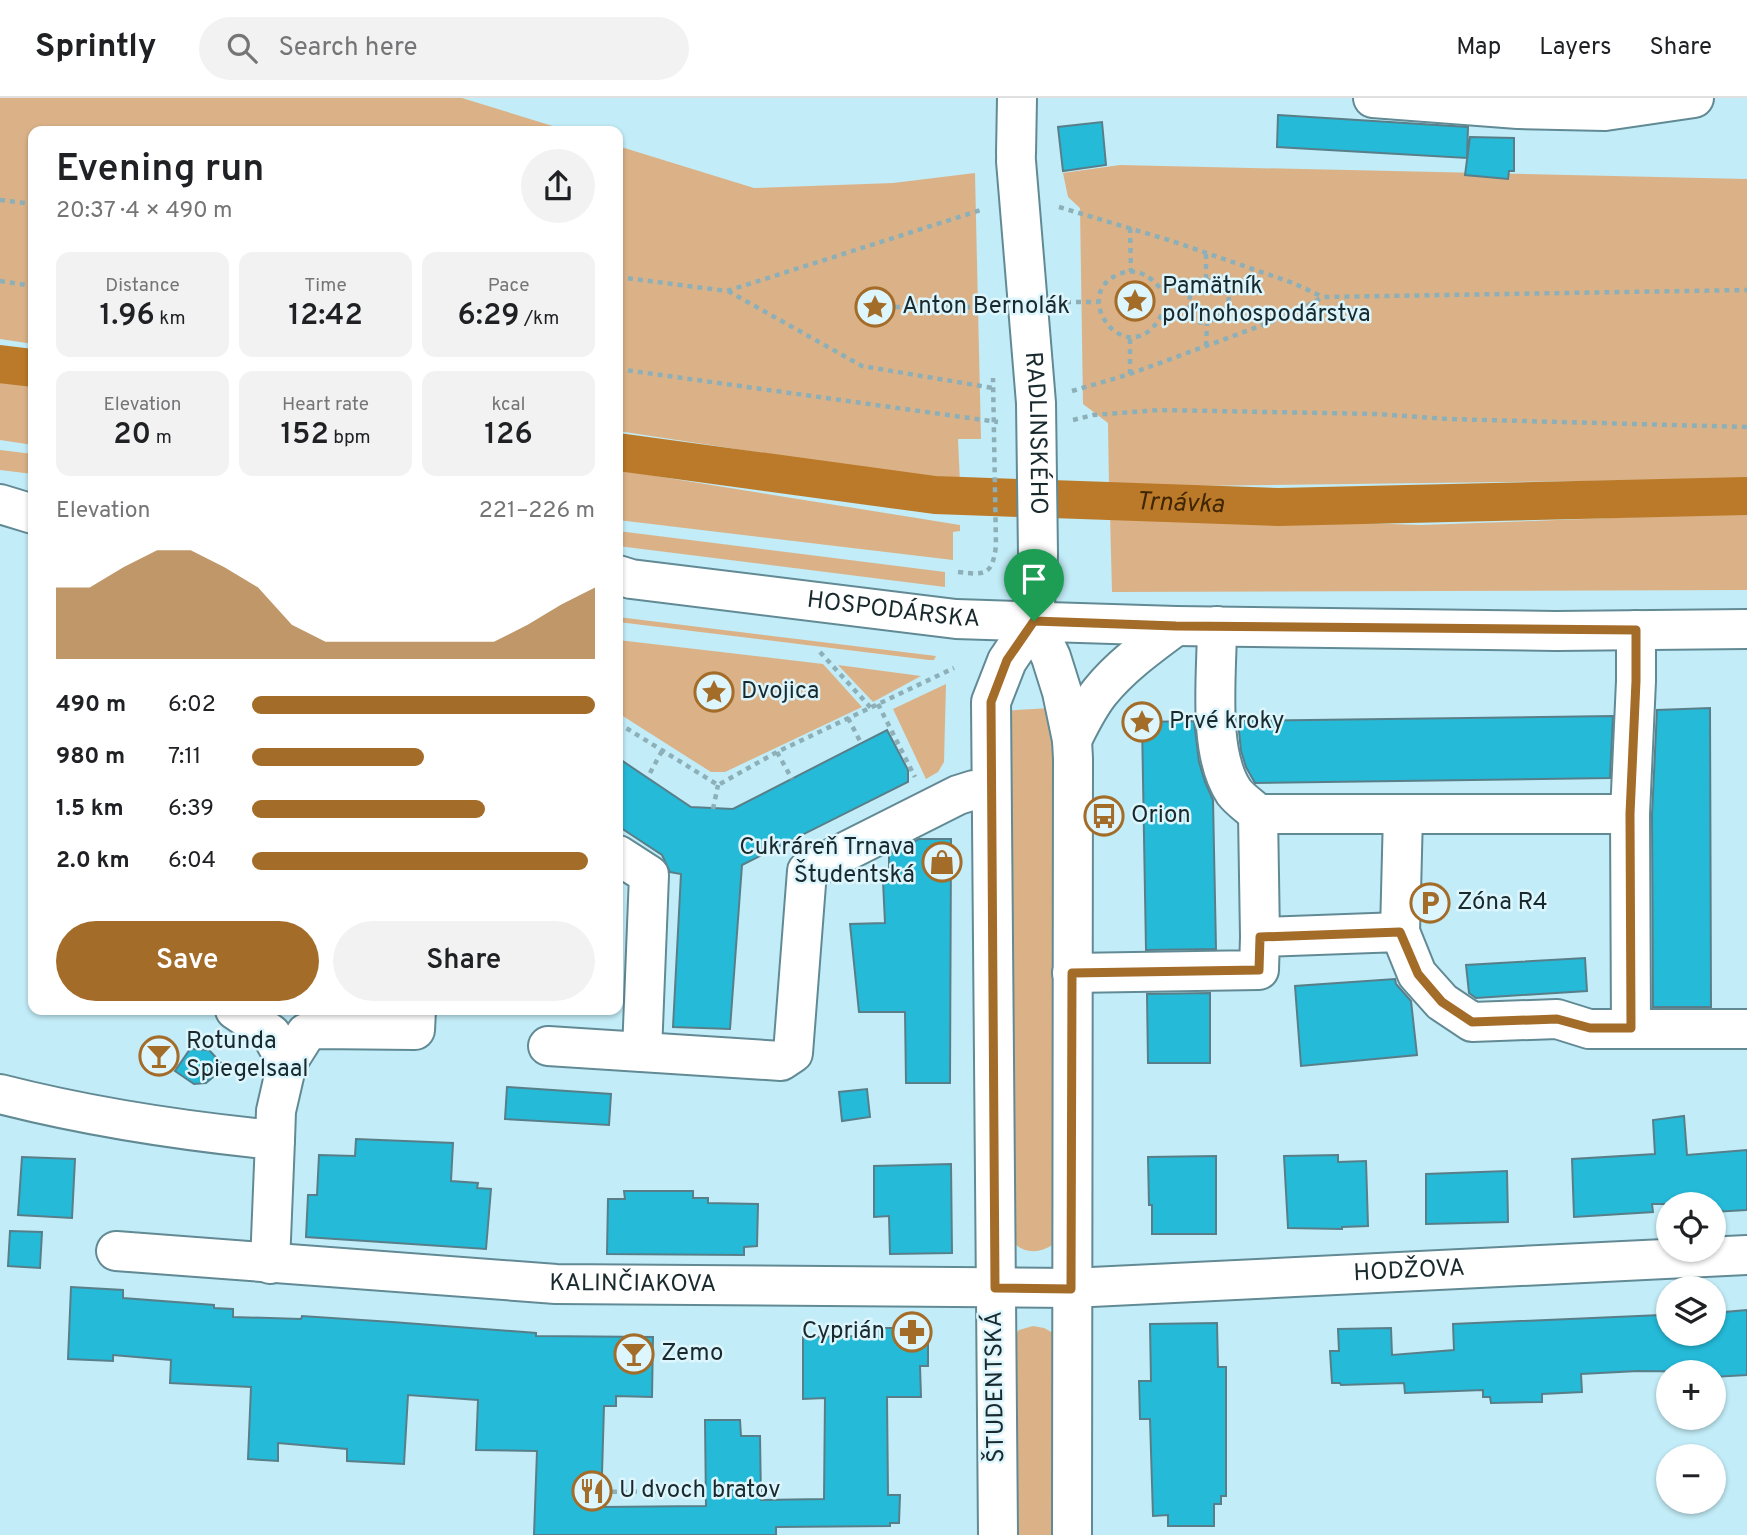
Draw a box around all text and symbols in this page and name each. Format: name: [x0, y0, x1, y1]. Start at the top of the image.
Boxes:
search box: [199, 17, 689, 80]
text: Sprintly: [35, 27, 157, 69]
icon: search: [223, 29, 261, 67]
text: Search here: [279, 32, 418, 65]
text: Map: [1456, 33, 1501, 63]
text: Layers: [1539, 33, 1611, 63]
text: Share: [1649, 33, 1712, 63]
text: Evening run: [56, 146, 264, 195]
button: share: [521, 149, 595, 223]
text: 20:37 · 4 × 490 m: [56, 197, 233, 226]
place label: Pamätník poľnohospodárstva: [1162, 272, 1371, 330]
text: Distance: [105, 274, 180, 298]
text: Time: [304, 274, 347, 298]
text: Pace: [488, 274, 529, 298]
place icon: Pamätník poľnohospodárstva: [1114, 280, 1156, 322]
place icon: Anton Bernolák: [854, 286, 896, 328]
place label: Anton Bernolák: [902, 292, 1070, 322]
text: 1.96: [99, 298, 155, 335]
text: 12:42: [288, 298, 363, 335]
text: 6:29: [458, 298, 520, 335]
text: km: [155, 307, 186, 331]
text: /km: [520, 307, 559, 331]
street label: RADLINSKÉHO: [1017, 350, 1054, 515]
text: Elevation: [103, 393, 182, 417]
text: Heart rate: [282, 393, 369, 417]
text: kcal: [492, 393, 525, 417]
text: 20: [113, 417, 151, 454]
text: 152: [280, 417, 329, 454]
text: 126: [484, 417, 533, 454]
text: m: [151, 426, 172, 450]
text: bpm: [329, 426, 371, 450]
water label: Trnávka: [1135, 486, 1225, 522]
text: Elevation: [56, 497, 151, 526]
text: 221–226 m: [479, 497, 595, 526]
pin: [1004, 549, 1064, 621]
icon: arrive: [1015, 560, 1053, 598]
street label: HOSPODÁRSKA: [805, 586, 981, 635]
place icon: Dvojica: [693, 671, 735, 713]
place label: Dvojica: [741, 677, 819, 707]
text: 490 m: [56, 691, 126, 720]
text: 6:02: [168, 691, 216, 720]
place icon: Prvé kroky: [1121, 701, 1163, 743]
place label: Prvé kroky: [1169, 707, 1285, 737]
text: 980 m: [56, 743, 125, 772]
text: 7:11: [168, 743, 201, 772]
text: 1.5 km: [56, 795, 124, 824]
text: 6:39: [168, 795, 214, 824]
bus stop icon: Orion: [1083, 795, 1125, 837]
place label: Orion: [1131, 801, 1191, 831]
place label: Cukráreň Trnava Študentská: [739, 833, 915, 891]
shop icon: Cukráreň Trnava Študentská: [921, 841, 963, 883]
text: 2.0 km: [56, 847, 130, 876]
text: 6:04: [168, 847, 216, 876]
parking icon: Zóna R4: [1409, 882, 1451, 924]
place label: Zóna R4: [1457, 888, 1548, 918]
button: Save: [56, 921, 319, 1001]
button: Share: [333, 921, 595, 1001]
place label: Rotunda Spiegelsaal: [186, 1027, 309, 1085]
bar icon: Rotunda Spiegelsaal: [138, 1035, 180, 1077]
map controls: [1656, 1192, 1726, 1514]
button: locate: [1656, 1192, 1726, 1262]
street label: HODŽOVA: [1353, 1254, 1466, 1289]
street label: KALINČIAKOVA: [549, 1267, 716, 1300]
button: layers: [1656, 1276, 1726, 1346]
pharmacy icon: Cyprián: [891, 1311, 933, 1353]
street label: ŠTUDENTSKÁ: [978, 1311, 1012, 1463]
place label: Cyprián: [802, 1317, 885, 1347]
bar icon: Zemo: [613, 1333, 655, 1375]
place label: Zemo: [661, 1339, 723, 1369]
button: +: [1656, 1360, 1726, 1430]
button: −: [1656, 1444, 1726, 1514]
restaurant icon: U dvoch bratov: [571, 1470, 613, 1512]
place label: U dvoch bratov: [619, 1476, 781, 1506]

